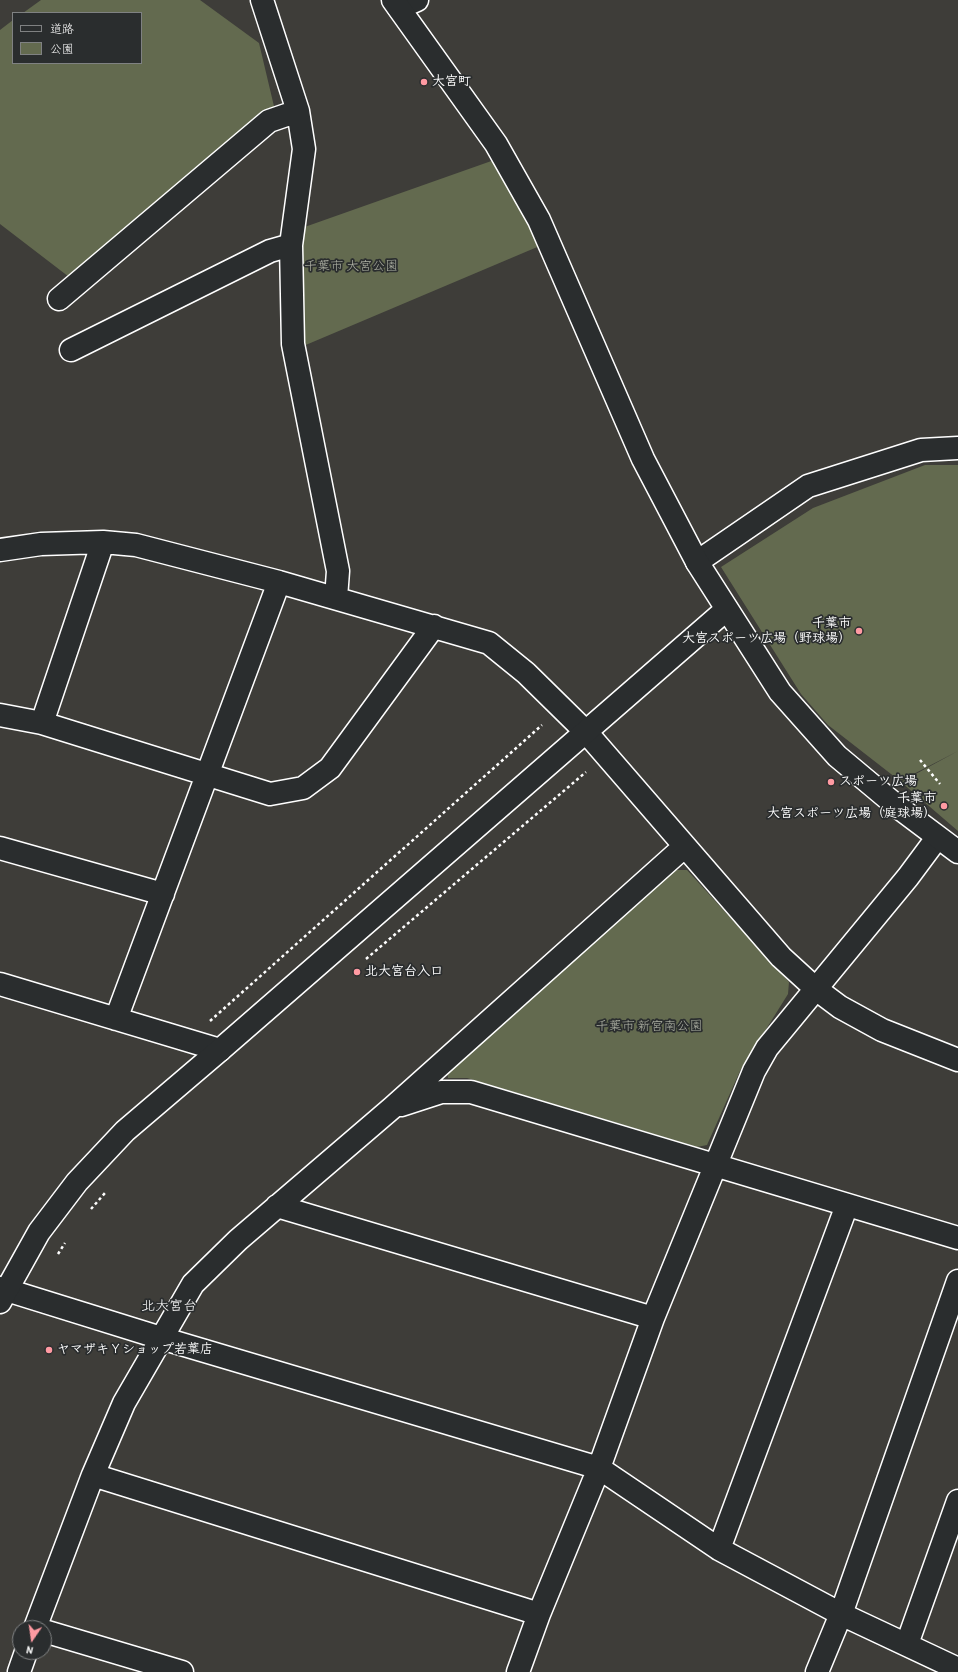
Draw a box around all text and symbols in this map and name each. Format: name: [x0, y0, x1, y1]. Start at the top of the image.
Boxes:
legend: [12, 12, 142, 64]
text: 道路: [50, 20, 74, 37]
text: 公園: [50, 40, 74, 57]
place label: 大宮町: [432, 74, 471, 90]
marker: 大宮町: [419, 77, 429, 87]
park label: 千葉市 大宮公園: [304, 259, 398, 275]
place label: 千葉市 大宮スポーツ広場（野球場）: [682, 616, 851, 647]
marker: 千葉市 大宮スポーツ広場（野球場）: [854, 626, 864, 636]
place label: スポーツ広場: [839, 774, 917, 790]
marker: スポーツ広場: [826, 777, 836, 787]
place label: 千葉市 大宮スポーツ広場（庭球場）: [767, 791, 936, 822]
marker: 千葉市 大宮スポーツ広場（庭球場）: [939, 801, 949, 811]
place label: 北大宮台入口: [365, 964, 443, 980]
marker: 北大宮台入口: [352, 967, 362, 977]
park label: 千葉市 新宮南公園: [596, 1019, 702, 1035]
district label: 北大宮台: [141, 1298, 197, 1314]
place label: ヤマザキＹショップ若葉店: [57, 1342, 213, 1358]
marker: ヤマザキＹショップ若葉店: [44, 1345, 54, 1355]
north arrow: [12, 1620, 52, 1660]
text: N: [25, 1643, 34, 1658]

